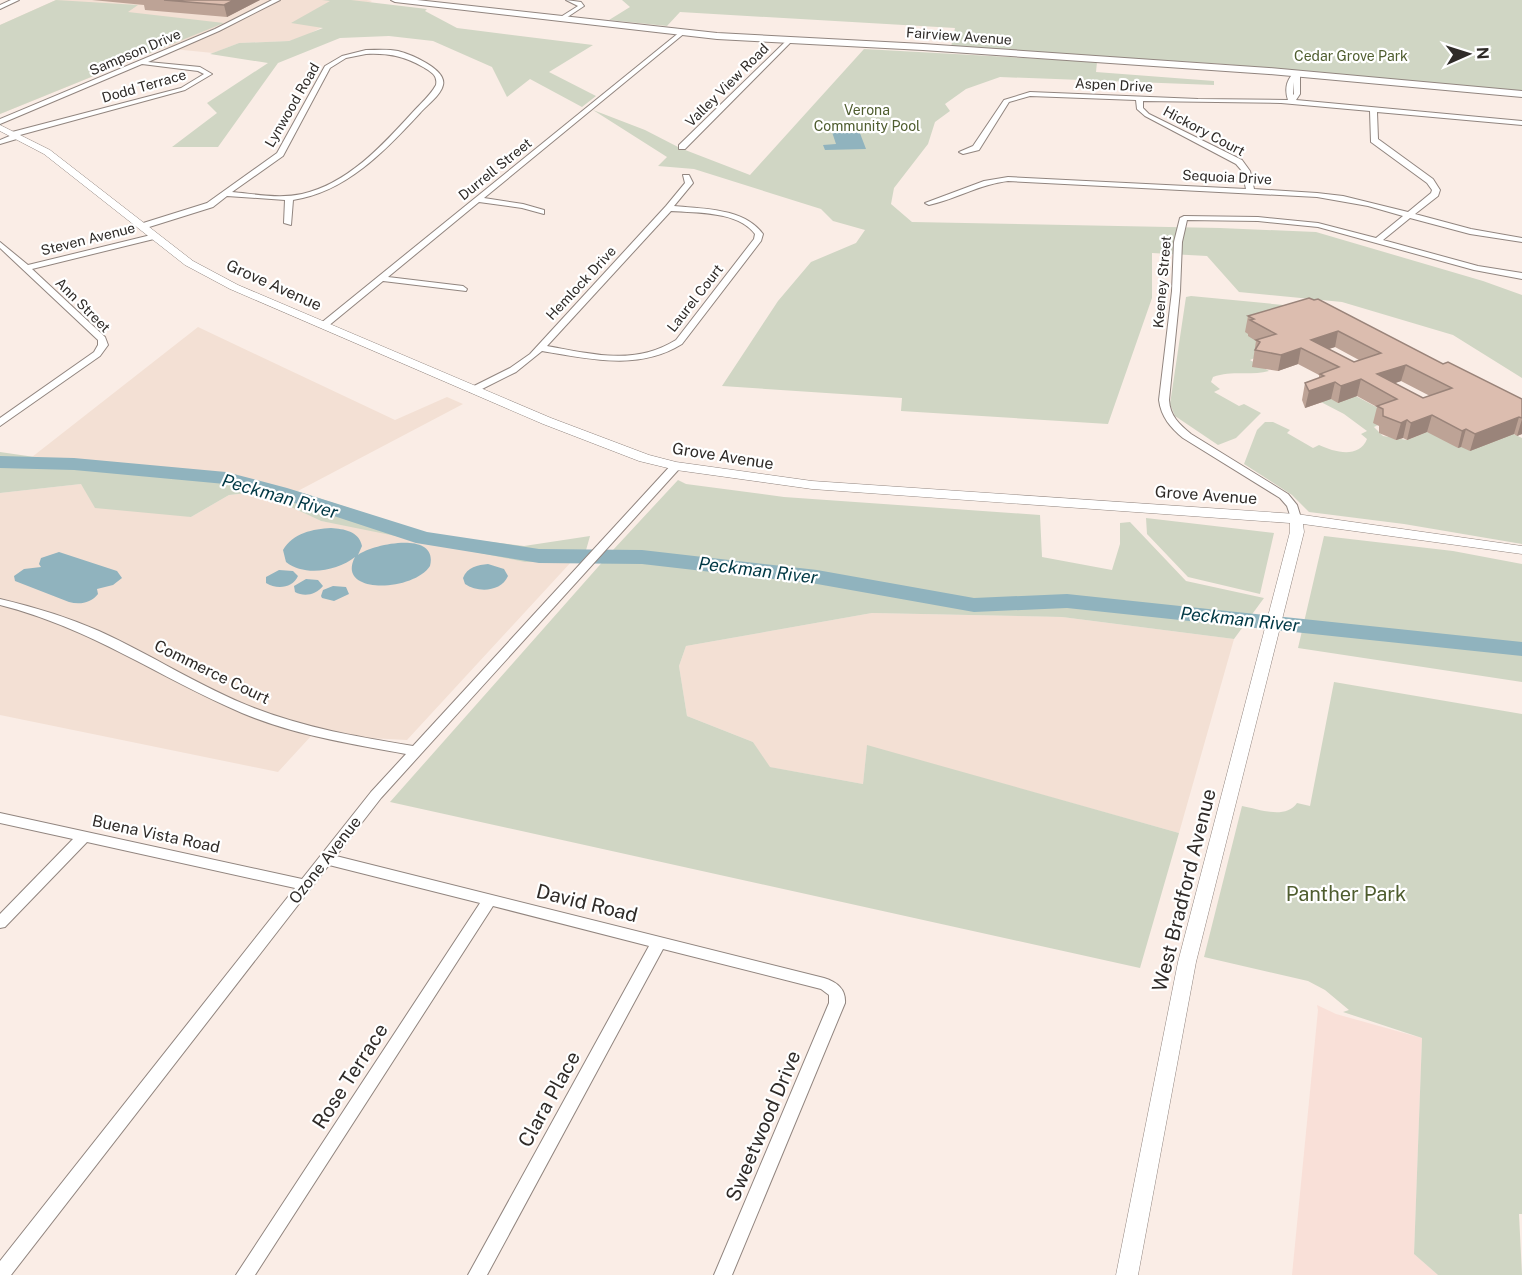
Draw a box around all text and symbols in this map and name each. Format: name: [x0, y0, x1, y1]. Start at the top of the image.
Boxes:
street label: Fairview Avenue: [906, 24, 1012, 48]
north arrow: [1438, 24, 1498, 84]
street label: Sampson Drive: [87, 26, 183, 78]
street label: Valley View Road: [682, 40, 772, 130]
text: N: [1473, 46, 1492, 60]
park label: Cedar Grove Park: [1294, 48, 1408, 64]
street label: Lynwood Road: [261, 60, 323, 150]
street label: Dodd Terrace: [100, 66, 188, 106]
street label: Aspen Drive: [1075, 75, 1153, 95]
park label: Verona Community Pool: [814, 102, 920, 134]
street label: Hickory Court: [1160, 103, 1248, 159]
street label: Durrell Street: [455, 135, 535, 203]
street label: Sequoia Drive: [1182, 167, 1272, 187]
street label: Steven Avenue: [39, 220, 137, 258]
street label: Keeney Street: [1150, 235, 1174, 329]
street label: Hemlock Drive: [543, 243, 619, 323]
street label: Grove Avenue: [223, 255, 325, 315]
street label: Laurel Court: [664, 261, 726, 335]
street label: Ann Street: [52, 274, 114, 336]
street label: Grove Avenue: [671, 439, 775, 473]
water label: Peckman River: [220, 469, 341, 523]
street label: Grove Avenue: [1154, 482, 1258, 508]
water label: Peckman River: [697, 552, 819, 588]
water label: Peckman River: [1179, 602, 1301, 636]
street label: Commerce Court: [151, 636, 273, 708]
street label: West Bradford Avenue: [1147, 786, 1221, 994]
street label: Buena Vista Road: [90, 811, 222, 857]
street label: Ozone Avenue: [285, 813, 365, 907]
street label: David Road: [534, 879, 640, 927]
park label: Panther Park: [1286, 882, 1406, 906]
street label: Rose Terrace: [307, 1019, 393, 1133]
street label: Clara Place: [513, 1047, 585, 1151]
street label: Sweetwood Drive: [720, 1047, 806, 1205]

